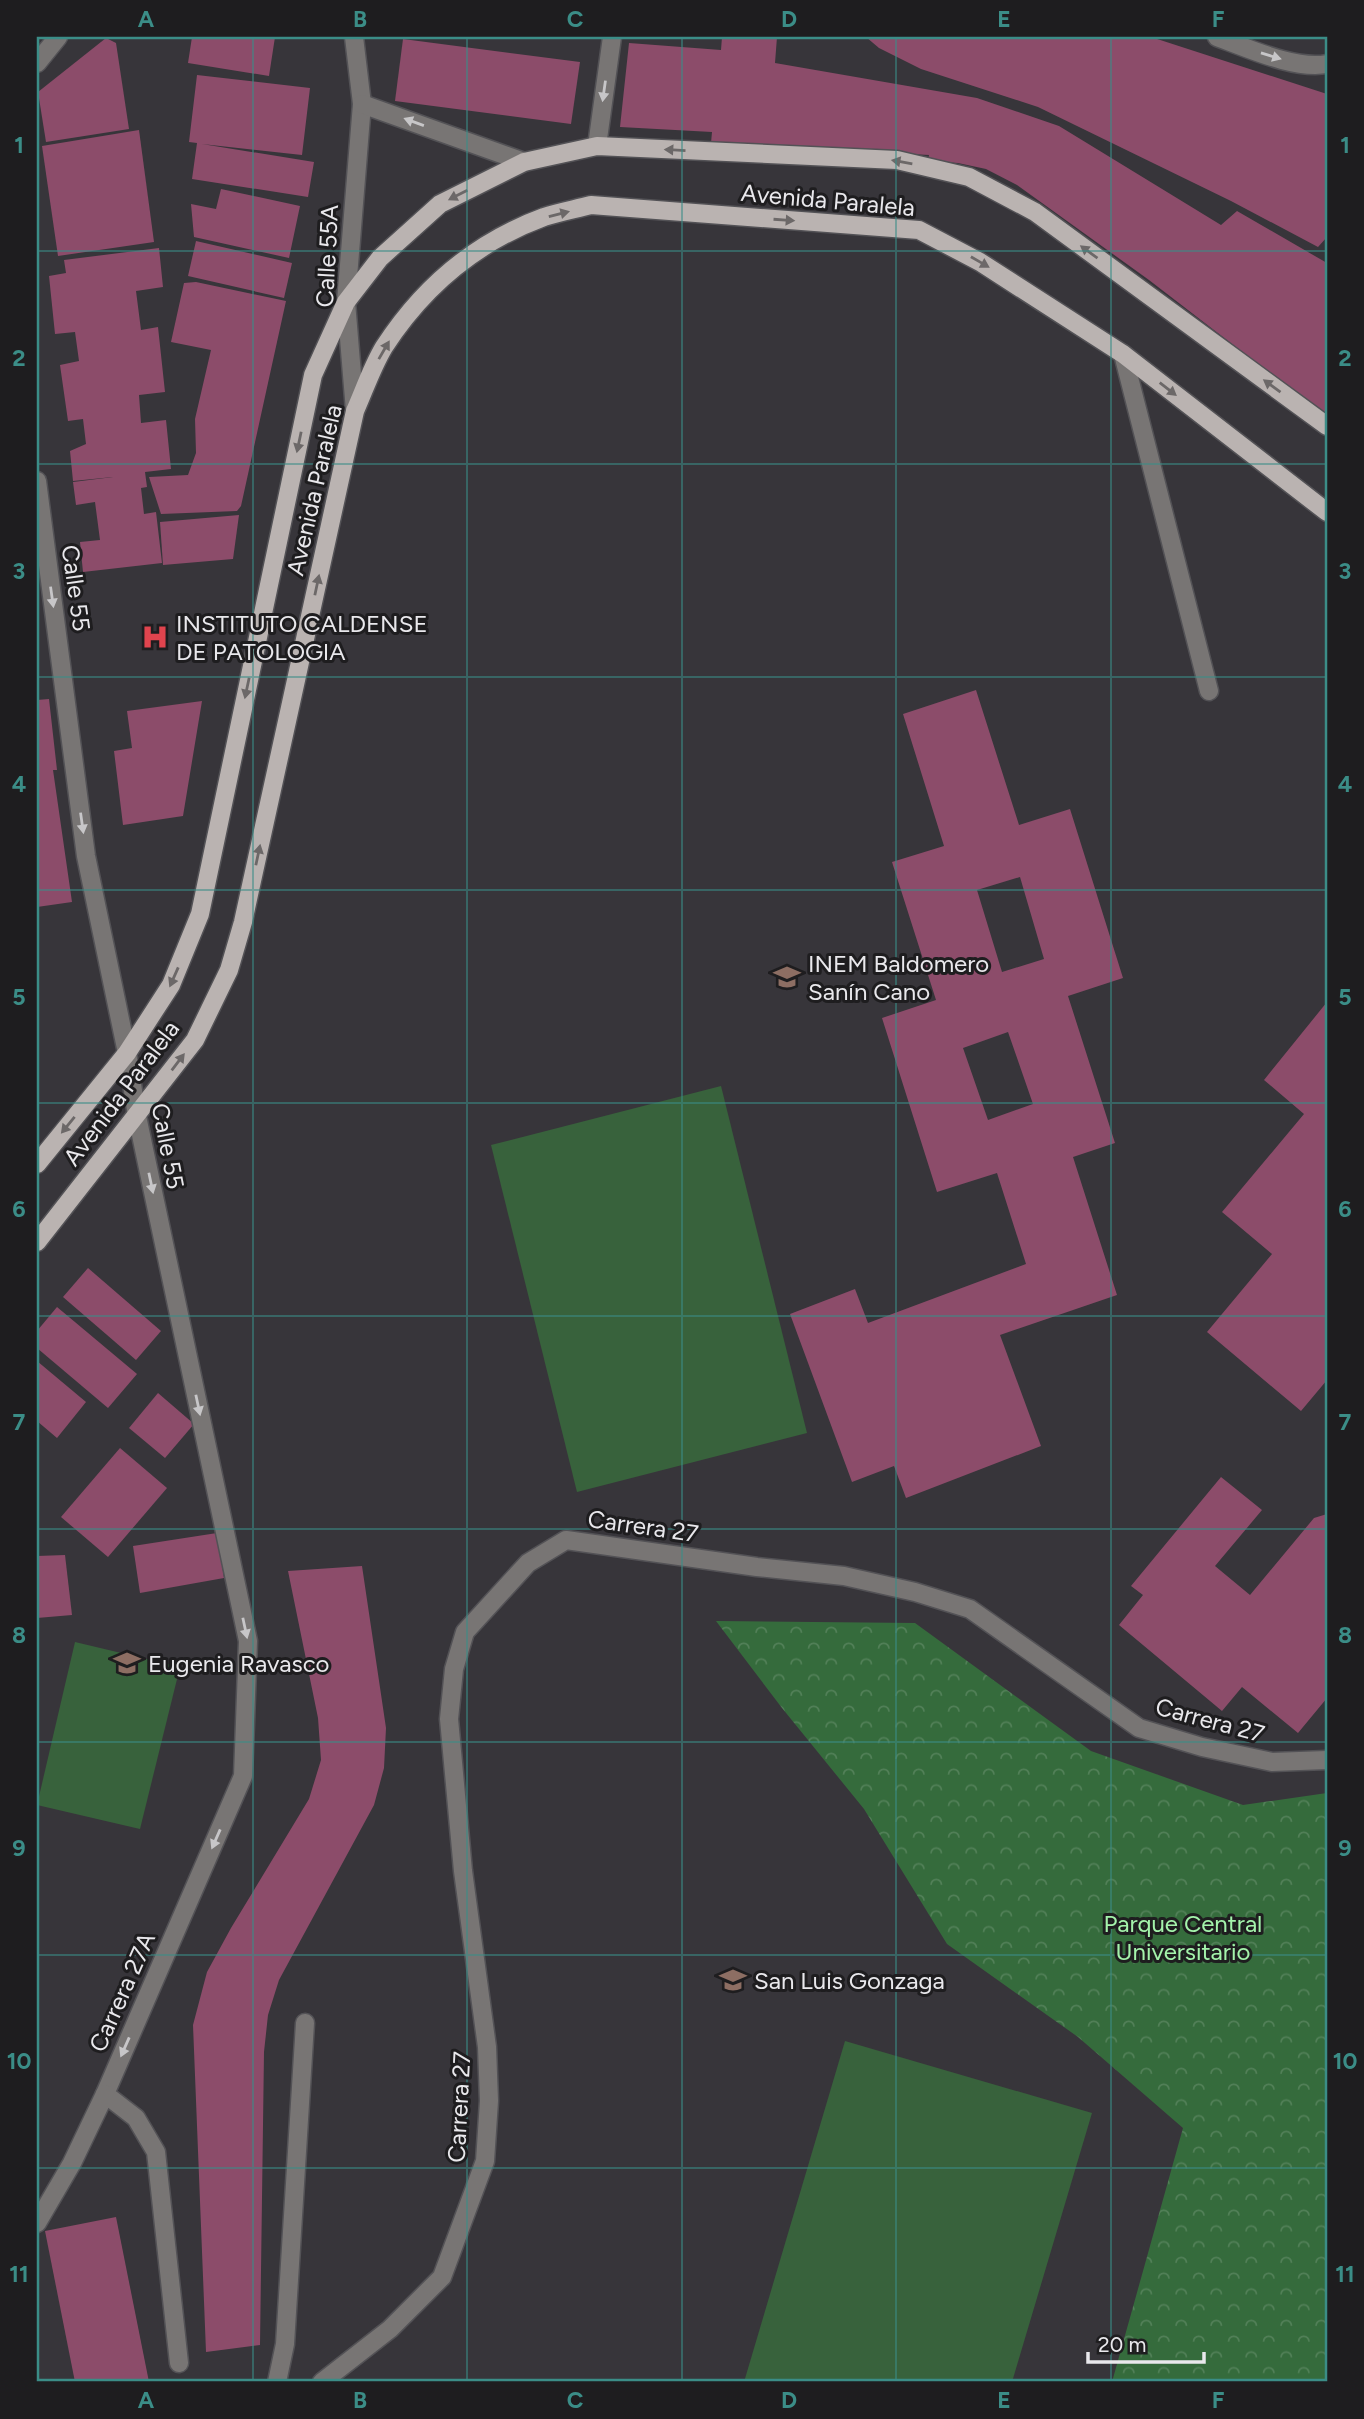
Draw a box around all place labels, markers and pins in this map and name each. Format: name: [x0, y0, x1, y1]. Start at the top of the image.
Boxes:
place label: INSTITUTO CALDENSE DE PATOLOGIA: [176, 609, 428, 666]
hospital icon: INSTITUTO CALDENSE DE PATOLOGIA: [140, 622, 170, 652]
place label: INEM Baldomero Sanín Cano: [808, 949, 989, 1006]
school or university icon: INEM Baldomero Sanín Cano: [772, 962, 802, 992]
school or university icon: Eugenia Ravasco: [112, 1648, 142, 1678]
place label: Eugenia Ravasco: [148, 1649, 330, 1678]
school or university icon: San Luis Gonzaga: [718, 1965, 748, 1995]
place label: San Luis Gonzaga: [754, 1966, 945, 1995]

